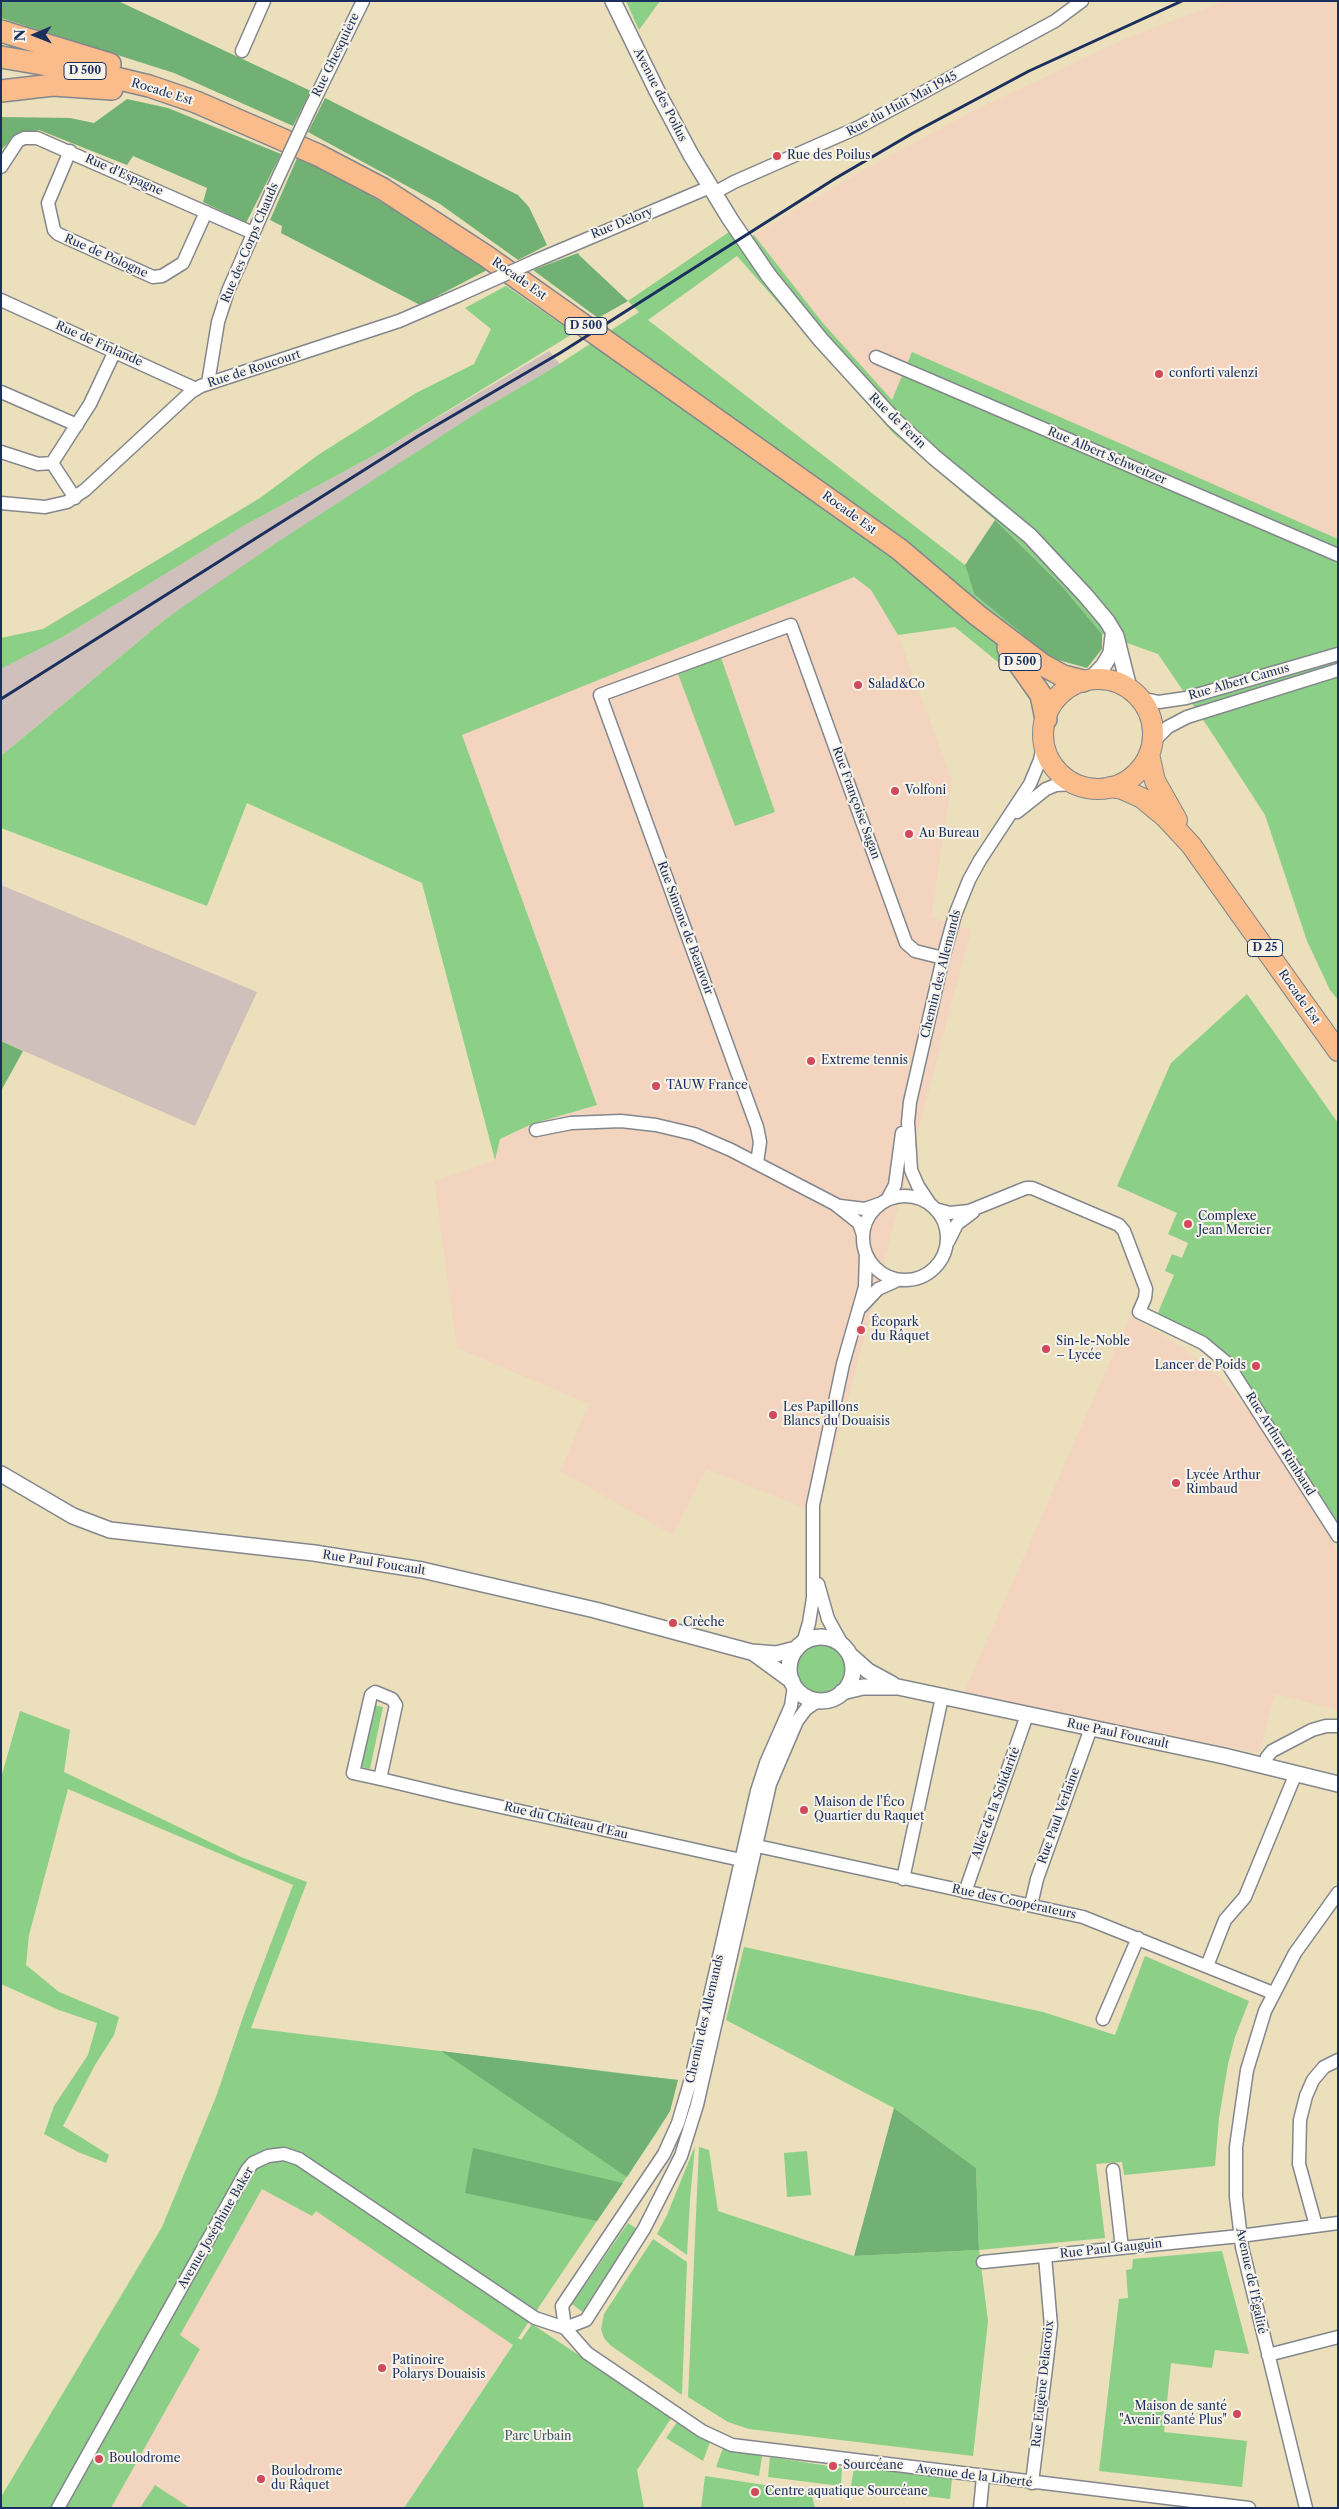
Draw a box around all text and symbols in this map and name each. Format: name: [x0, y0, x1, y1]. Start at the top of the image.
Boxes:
north arrow: [10, 10, 60, 60]
street label: Rue Ghesquière: [309, 11, 363, 99]
text: N: [11, 29, 29, 42]
street label: Avenue des Poilus: [630, 46, 690, 144]
road number: D 500: [64, 62, 106, 80]
street label: Rue du Huit Mai 1945: [844, 69, 960, 139]
street label: Rocade Est: [130, 76, 194, 108]
place label: Rue des Poilus: [787, 149, 870, 163]
marker: Rue des Poilus: [771, 150, 783, 162]
street label: Rue d'Espagne: [83, 151, 165, 199]
street label: Rue des Corps Chauds: [218, 181, 282, 305]
street label: Rue Delory: [589, 204, 655, 242]
street label: Rue de Pologne: [62, 231, 150, 281]
street label: Rocade Est: [489, 255, 549, 303]
street label: Rue de Finlande: [53, 318, 145, 370]
road number: D 500: [565, 318, 607, 334]
street label: Rue de Roucourt: [206, 347, 302, 391]
place label: conforti valenzi: [1169, 367, 1258, 381]
marker: conforti valenzi: [1153, 368, 1165, 380]
street label: Rue de Ferin: [866, 390, 928, 452]
street label: Rue Albert Schweitzer: [1045, 424, 1169, 488]
street label: Rocade Est: [819, 488, 879, 538]
road number: D 500: [999, 654, 1041, 670]
street label: Rue Albert Camus: [1187, 661, 1291, 703]
place label: Salad&Co: [868, 678, 925, 692]
marker: Salad&Co: [852, 679, 864, 691]
street label: Rue Françoise Sagan: [829, 745, 883, 861]
place label: Volfoni: [905, 784, 946, 798]
marker: Volfoni: [889, 785, 901, 797]
place label: Au Bureau: [919, 827, 979, 841]
marker: Au Bureau: [903, 828, 915, 840]
street label: Rue Simone de Beauvoir: [654, 859, 716, 997]
street label: Chemin des Allemands: [918, 908, 964, 1040]
road number: D 25: [1248, 940, 1282, 956]
street label: Rocade Est: [1275, 967, 1323, 1027]
place label: Extreme tennis: [821, 1054, 908, 1068]
marker: Extreme tennis: [805, 1055, 817, 1067]
place label: TAUW France: [666, 1079, 748, 1093]
marker: TAUW France: [650, 1080, 662, 1092]
place label: Complexe Jean Mercier: [1198, 1210, 1271, 1238]
marker: Complexe Jean Mercier: [1182, 1218, 1194, 1230]
place label: Écopark du Râquet: [871, 1316, 930, 1344]
marker: Écopark du Râquet: [855, 1324, 867, 1336]
place label: Sin-le-Noble – Lycée: [1056, 1335, 1130, 1363]
marker: Sin-le-Noble – Lycée: [1040, 1343, 1052, 1355]
place label: Lancer de Poids: [1155, 1359, 1246, 1373]
marker: Lancer de Poids: [1250, 1360, 1262, 1372]
street label: Rue Arthur Rimbaud: [1242, 1390, 1318, 1498]
place label: Les Papillons Blancs du Douaisis: [783, 1401, 890, 1429]
marker: Les Papillons Blancs du Douaisis: [767, 1409, 779, 1421]
place label: Lycée Arthur Rimbaud: [1186, 1469, 1261, 1497]
marker: Lycée Arthur Rimbaud: [1170, 1477, 1182, 1489]
street label: Rue Paul Foucault: [321, 1548, 427, 1578]
place label: Crèche: [683, 1616, 724, 1630]
marker: Crèche: [667, 1617, 679, 1629]
street label: Rue Paul Foucault: [1066, 1716, 1170, 1752]
street label: Allée de la Solidarité: [969, 1745, 1023, 1861]
street label: Rue Paul Verlaine: [1035, 1766, 1083, 1866]
place label: Maison de l'Éco Quartier du Raquet: [814, 1796, 924, 1824]
street label: Rue du Château d'Eau: [503, 1800, 629, 1842]
marker: Maison de l'Éco Quartier du Raquet: [798, 1804, 810, 1816]
street label: Rue des Coopérateurs: [951, 1882, 1077, 1922]
street label: Chemin des Allemands: [683, 1953, 727, 2085]
street label: Avenue Joséphine Baker: [175, 2165, 257, 2291]
street label: Avenue de l'Égalité: [1233, 2227, 1269, 2335]
street label: Rue Paul Gauguin: [1059, 2236, 1163, 2262]
street label: Rue Eugène Delacroix: [1029, 2320, 1057, 2448]
place label: Patinoire Polarys Douaisis: [392, 2354, 485, 2382]
marker: Patinoire Polarys Douaisis: [376, 2362, 388, 2374]
place label: Maison de santé "Avenir Santé Plus": [1119, 2400, 1227, 2428]
marker: Maison de santé "Avenir Santé Plus": [1231, 2408, 1243, 2420]
park label: Parc Urbain: [504, 2430, 572, 2444]
place label: Boulodrome: [109, 2452, 181, 2466]
marker: Boulodrome: [93, 2453, 105, 2465]
place label: Sourcéane: [843, 2459, 903, 2473]
marker: Sourcéane: [827, 2460, 839, 2472]
street label: Avenue de la Liberté: [915, 2462, 1033, 2490]
place label: Boulodrome du Râquet: [271, 2465, 343, 2493]
marker: Boulodrome du Râquet: [255, 2473, 267, 2485]
place label: Centre aquatique Sourcéane: [765, 2485, 928, 2499]
marker: Centre aquatique Sourcéane: [749, 2486, 761, 2498]

